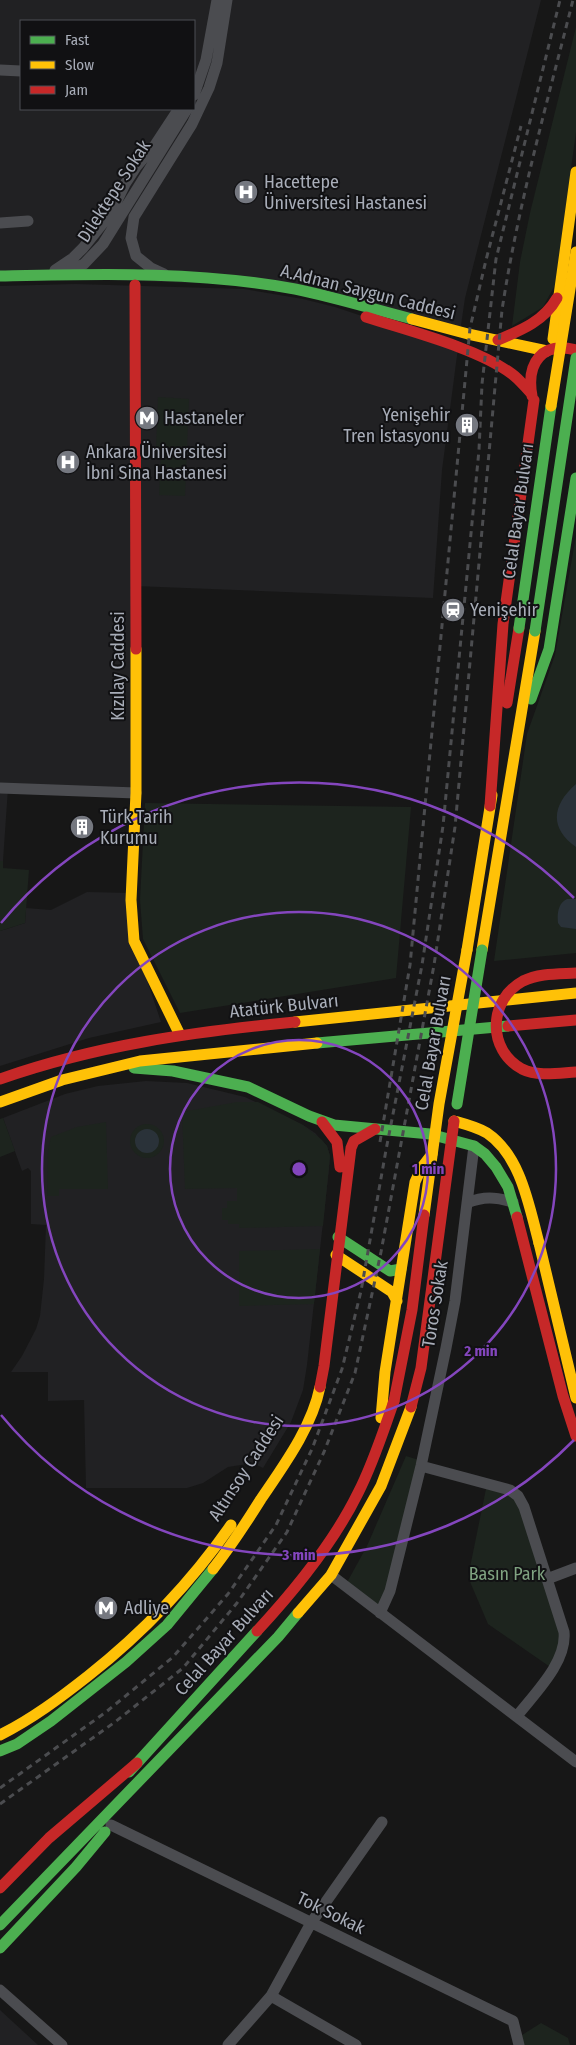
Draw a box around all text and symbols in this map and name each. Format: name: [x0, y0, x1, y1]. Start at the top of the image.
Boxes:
legend: [20, 20, 195, 110]
text: Fast: [65, 31, 89, 49]
text: Slow: [65, 56, 94, 74]
text: Jam: [65, 81, 88, 99]
street label: Dilektepe Sokak: [73, 135, 156, 246]
place label: Hacettepe Üniversitesi Hastanesi: [264, 171, 427, 214]
hospital icon: Hacettepe Üniversitesi Hastanesi: [233, 179, 259, 205]
street label: A.Adnan Saygun Caddesi: [278, 260, 458, 324]
place label: Yenişehir Tren İstasyonu: [343, 404, 451, 447]
metro station icon: Hastaneler: [134, 405, 160, 431]
place label: Hastaneler: [164, 407, 245, 429]
building icon: Yenişehir Tren İstasyonu: [454, 412, 480, 438]
place label: Ankara Üniversitesi İbni Sina Hastanesi: [86, 441, 227, 484]
street label: Celal Bayar Bulvarı: [498, 442, 538, 580]
hospital icon: Ankara Üniversitesi İbni Sina Hastanesi: [55, 449, 81, 475]
station icon: Yenişehir: [440, 597, 466, 623]
place label: Yenişehir: [470, 599, 538, 621]
street label: Kızılay Caddesi: [107, 611, 129, 721]
place label: Türk Tarih Kurumu: [100, 806, 173, 849]
building icon: Türk Tarih Kurumu: [69, 814, 95, 840]
street label: Celal Bayar Bulvarı: [410, 974, 456, 1112]
street label: Atatürk Bulvarı: [228, 989, 340, 1023]
centre of rings: [290, 1160, 308, 1178]
text: 1 min: [412, 1160, 444, 1178]
street label: Toros Sokak: [417, 1258, 453, 1349]
text: 2 min: [463, 1342, 498, 1360]
street label: Altınsoy Caddesi: [204, 1411, 288, 1525]
text: 3 min: [281, 1546, 316, 1564]
park label: Basın Park: [469, 1563, 546, 1585]
street label: Celal Bayar Bulvarı: [170, 1584, 278, 1700]
metro station icon: Adliye: [93, 1595, 119, 1621]
place label: Adliye: [124, 1597, 169, 1619]
street label: Tok Sokak: [293, 1887, 369, 1939]

